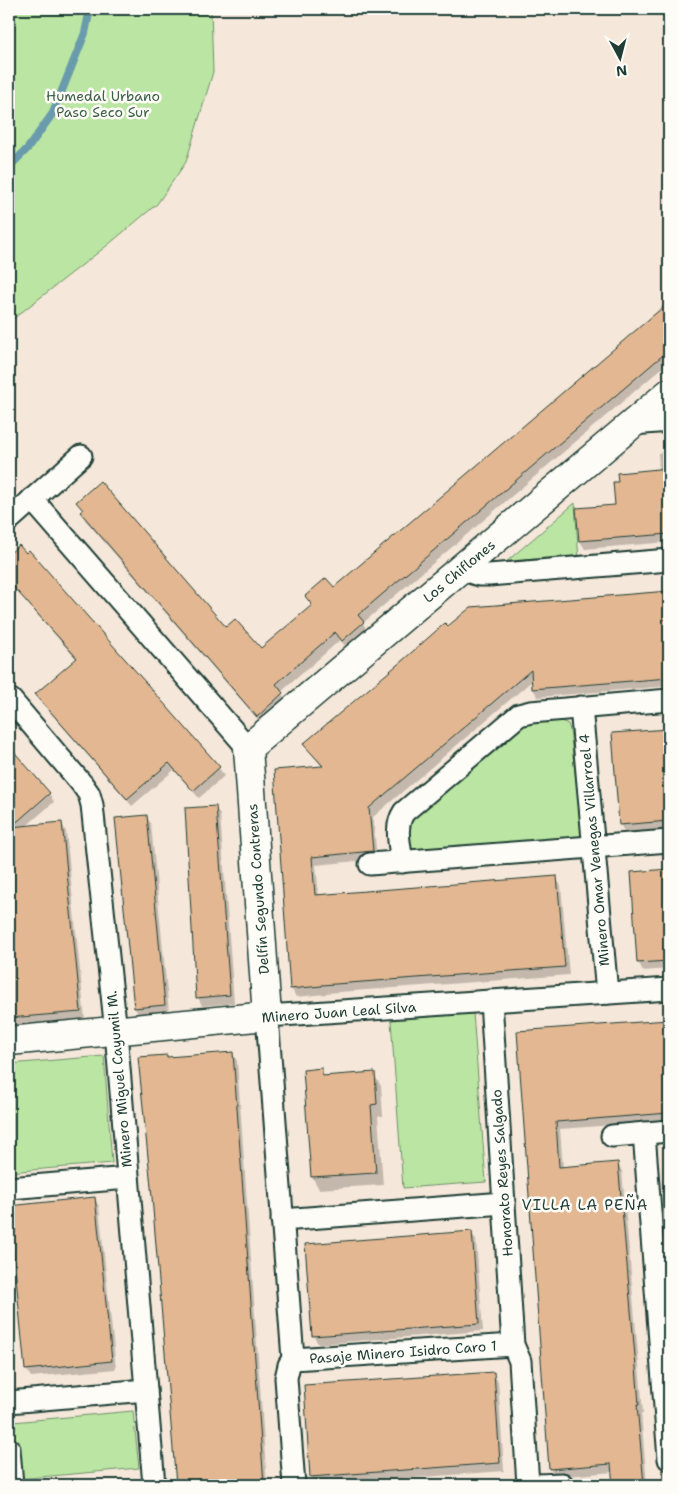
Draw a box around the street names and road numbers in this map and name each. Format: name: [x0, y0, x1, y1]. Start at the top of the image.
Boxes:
street label: Los Chiflones: [419, 535, 499, 606]
street label: Minero Omar Venegas Villarroel 4: [575, 733, 613, 967]
street label: Delfín Segundo Contreras: [243, 803, 273, 975]
street label: Minero Miguel Cayumil M.: [102, 990, 136, 1168]
street label: Minero Juan Leal Silva: [261, 998, 417, 1026]
street label: Honorato Reyes Salgado: [487, 1089, 517, 1257]
street label: Pasaje Minero Isidro Caro 1: [309, 1336, 497, 1368]

